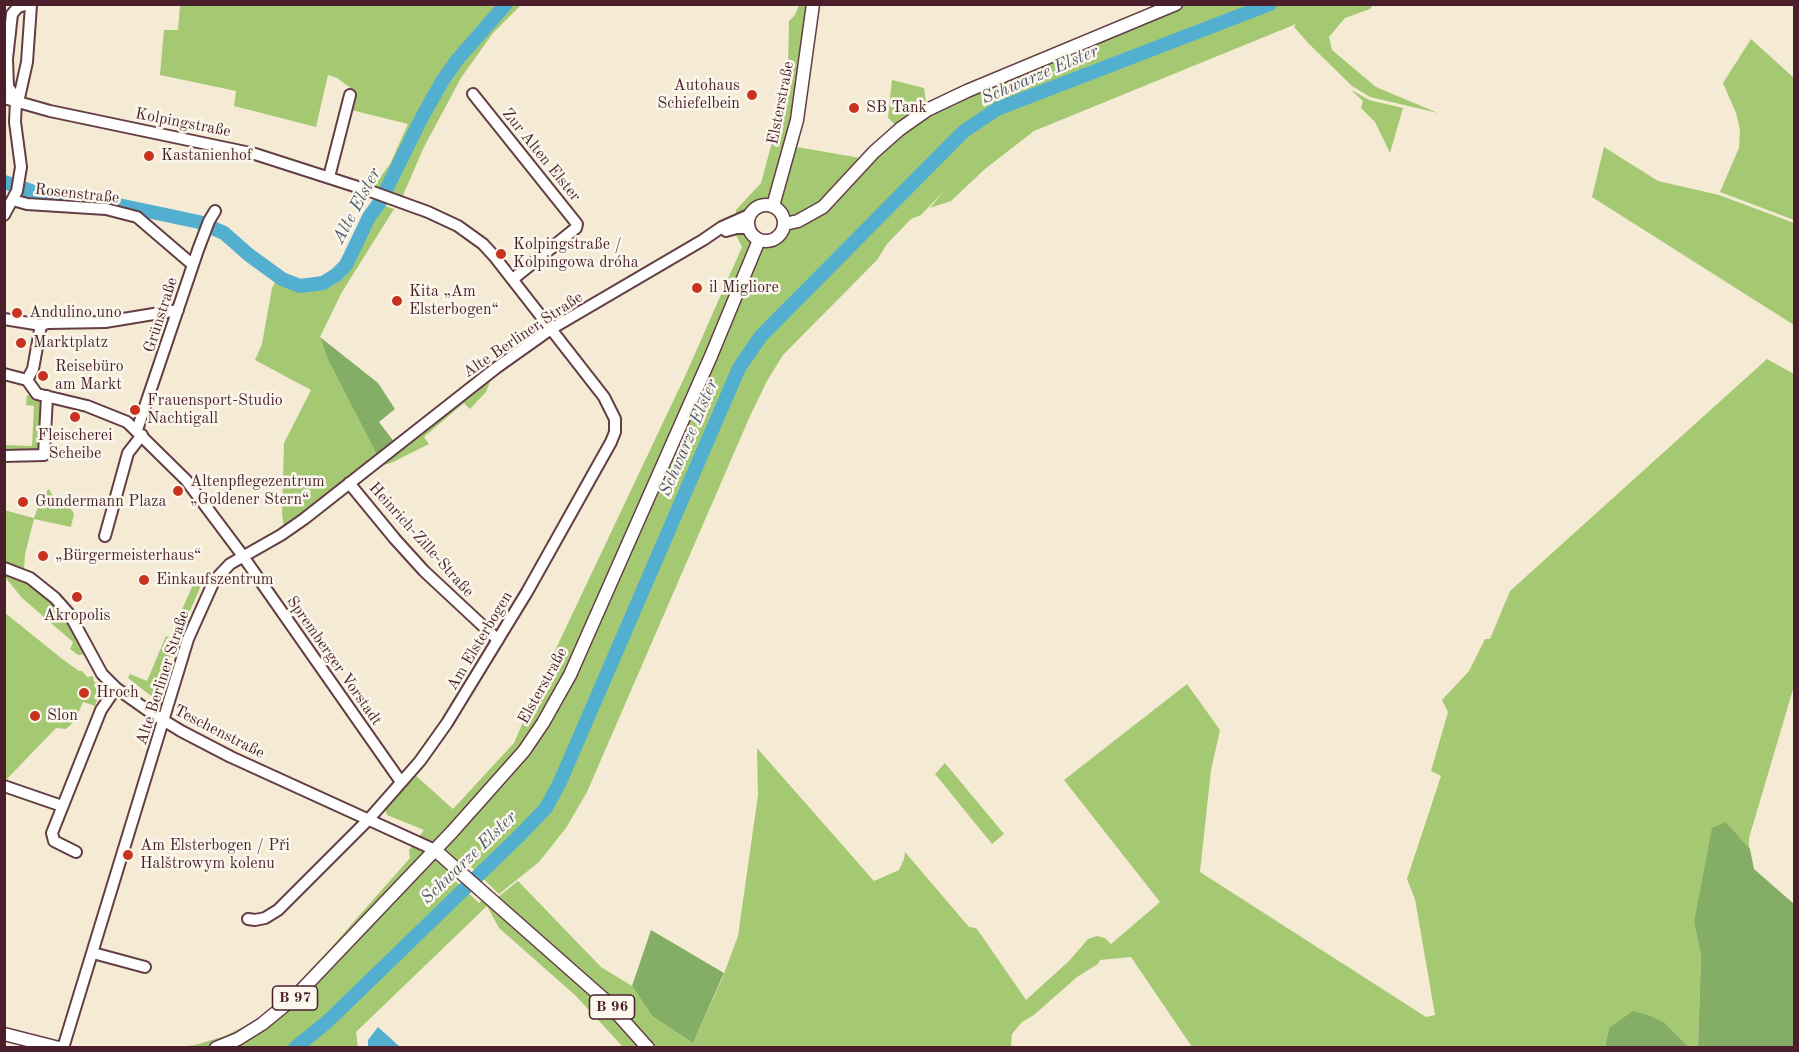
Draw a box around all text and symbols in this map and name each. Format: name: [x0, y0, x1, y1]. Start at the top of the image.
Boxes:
water label: Schwarze Elster: [978, 41, 1102, 109]
street label: Elsterstraße: [764, 60, 798, 146]
place label: Autohaus Schiefelbein: [657, 76, 740, 114]
marker: Autohaus Schiefelbein: [745, 88, 759, 102]
place label: SB Tank: [866, 98, 927, 118]
marker: SB Tank: [847, 101, 861, 115]
street label: Kolpingstraße: [134, 104, 232, 142]
street label: Zur Alten Elster: [498, 104, 584, 206]
place label: Kastanienhof: [161, 146, 252, 166]
marker: Kastanienhof: [142, 149, 156, 163]
water label: Alte Elster: [328, 164, 386, 248]
street label: Rosenstraße: [34, 180, 120, 208]
place label: Kolpingstraße / Kolpingowa dróha: [513, 235, 639, 273]
marker: Kolpingstraße / Kolpingowa dróha: [494, 247, 508, 261]
street label: Grünstraße: [140, 275, 182, 355]
place label: il Migliore: [709, 278, 779, 298]
marker: il Migliore: [690, 281, 704, 295]
place label: Kita „Am Elsterbogen“: [409, 282, 499, 320]
street label: Alte Berliner Straße: [459, 288, 587, 382]
marker: Kita „Am Elsterbogen“: [390, 294, 404, 308]
place label: Andulino uno: [29, 303, 122, 323]
marker: Andulino uno: [10, 306, 24, 320]
place label: Marktplatz: [33, 333, 108, 353]
marker: Marktplatz: [14, 336, 28, 350]
place label: Reisebüro am Markt: [55, 357, 124, 395]
marker: Reisebüro am Markt: [36, 369, 50, 383]
water label: Schwarze Elster: [655, 376, 723, 500]
place label: Frauensport-Studio Nachtigall: [147, 391, 283, 429]
marker: Frauensport-Studio Nachtigall: [128, 403, 142, 417]
marker: Fleischerei Scheibe: [68, 410, 82, 424]
place label: Fleischerei Scheibe: [37, 426, 113, 464]
place label: Altenpflegezentrum „Goldener Stern“: [190, 472, 325, 510]
street label: Heinrich-Zille-Straße: [364, 479, 478, 601]
marker: Altenpflegezentrum „Goldener Stern“: [171, 484, 185, 498]
place label: Gundermann Plaza: [35, 492, 166, 512]
marker: Gundermann Plaza: [16, 495, 30, 509]
place label: „Bürgermeisterhaus“: [55, 546, 202, 566]
marker: „Bürgermeisterhaus“: [36, 549, 50, 563]
place label: Einkaufszentrum: [156, 570, 273, 590]
marker: Einkaufszentrum: [137, 573, 151, 587]
street label: Am Elsterbogen: [443, 588, 517, 694]
marker: Akropolis: [70, 590, 84, 604]
street label: Spremberger Vorstadt: [282, 593, 386, 729]
place label: Akropolis: [44, 606, 110, 626]
street label: Alte Berliner Straße: [132, 608, 194, 748]
street label: Elsterstraße: [514, 644, 572, 728]
place label: Hroch: [96, 683, 139, 703]
marker: Hroch: [77, 686, 91, 700]
street label: Teschenstraße: [170, 701, 268, 763]
place label: Slon: [47, 706, 78, 726]
marker: Slon: [28, 709, 42, 723]
water label: Schwarze Elster: [417, 807, 521, 909]
place label: Am Elsterbogen / Při Halštrowym kolenu: [140, 836, 290, 874]
marker: Am Elsterbogen / Při Halštrowym kolenu: [121, 848, 135, 862]
road number: B 97: [272, 986, 318, 1010]
road number: B 96: [590, 995, 634, 1019]

